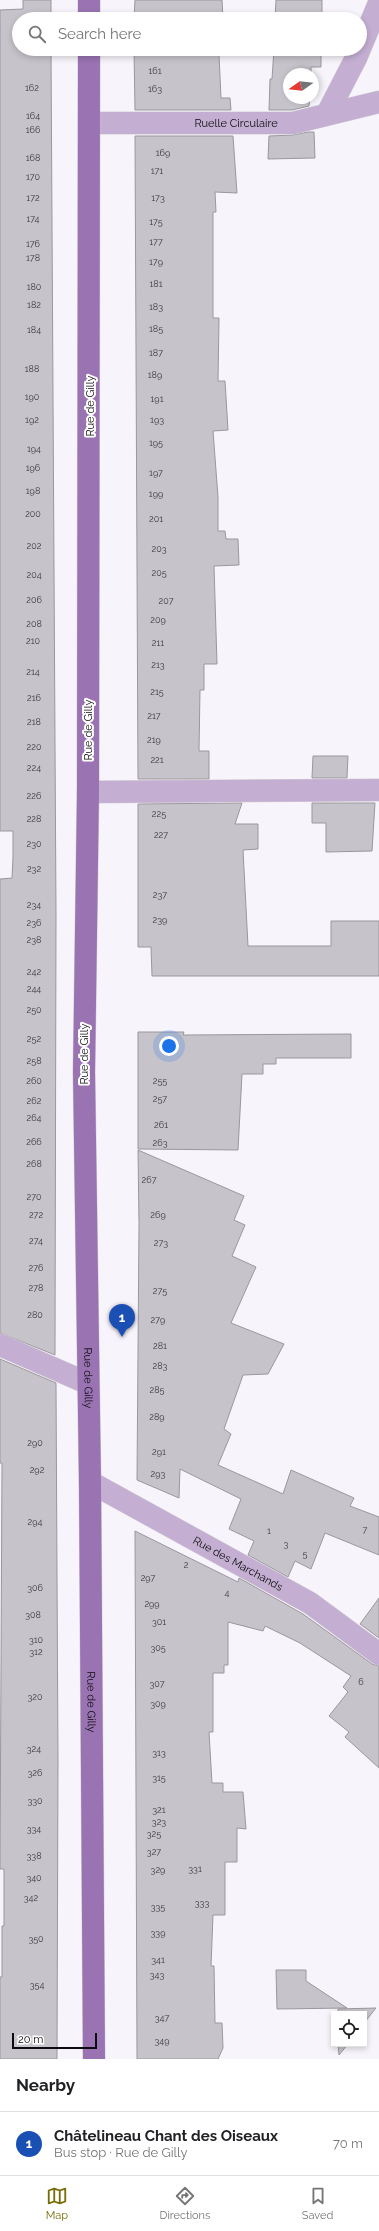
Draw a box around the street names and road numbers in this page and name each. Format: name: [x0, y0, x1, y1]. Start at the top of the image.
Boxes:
street label: Ruelle Circulaire: [194, 117, 278, 130]
street label: Rue de Gilly: [84, 375, 97, 437]
street label: Rue de Gilly: [82, 699, 95, 761]
street label: Rue de Gilly: [78, 1023, 91, 1085]
street label: Rue de Gilly: [81, 1347, 95, 1409]
street label: Rue des Marchands: [191, 1534, 285, 1594]
street label: Rue de Gilly: [84, 1671, 98, 1733]

